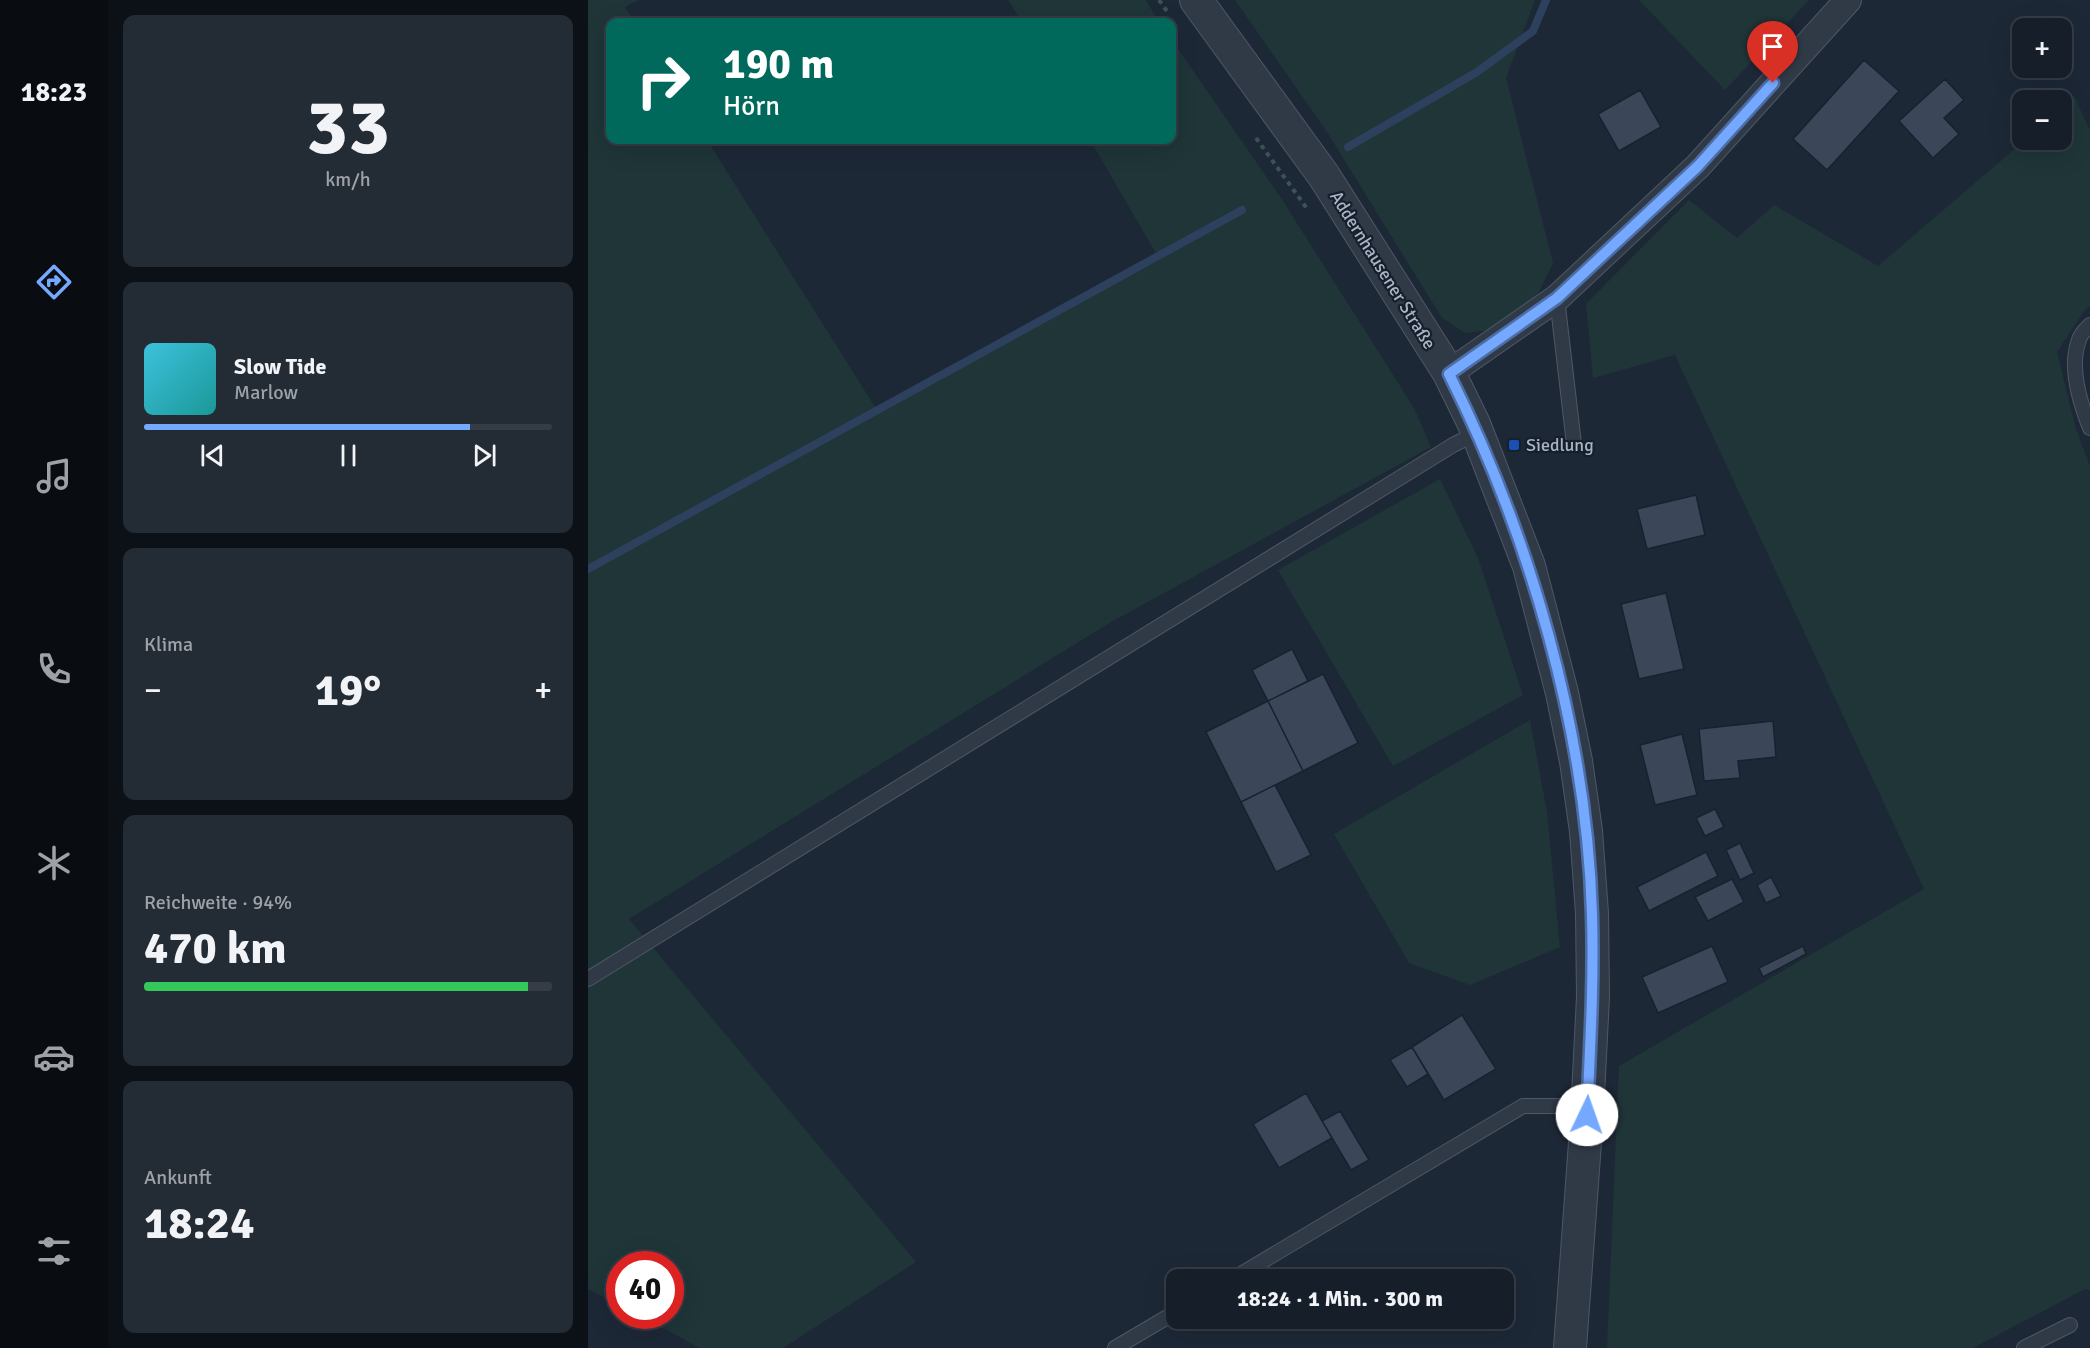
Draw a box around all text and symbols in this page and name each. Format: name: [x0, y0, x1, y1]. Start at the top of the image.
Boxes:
map controls: [2012, 18, 2072, 150]
button: +: [2012, 18, 2072, 78]
pin: [1747, 21, 1798, 83]
icon: arrive: [1756, 30, 1789, 63]
text: 190 m: [723, 39, 834, 90]
icon: right: [624, 42, 702, 120]
text: 18:23: [21, 76, 87, 109]
text: 33: [306, 80, 390, 176]
text: Hörn: [723, 90, 780, 123]
button: −: [2012, 90, 2072, 150]
text: km/h: [325, 167, 371, 192]
street label: Addernhausener Straße: [1325, 187, 1441, 353]
icon: directions: [33, 261, 75, 303]
text: Slow Tide: [234, 353, 326, 380]
text: Marlow: [234, 380, 298, 405]
place label: Siedlung: [1526, 434, 1594, 456]
marker: Siedlung: [1507, 438, 1521, 452]
icon: previous: [196, 439, 229, 472]
icon: pause: [332, 439, 365, 472]
icon: next: [468, 439, 501, 472]
icon: music: [33, 455, 75, 497]
text: Klima: [144, 632, 193, 657]
icon: phone: [33, 648, 75, 690]
text: 19°: [315, 663, 381, 718]
text: −: [144, 670, 162, 711]
text: +: [534, 670, 552, 711]
icon: climate: [33, 842, 75, 884]
text: Reichweite · 94%: [144, 890, 292, 915]
text: 470 km: [144, 921, 287, 976]
icon: car: [33, 1036, 75, 1078]
position arrow: [1555, 1083, 1619, 1147]
text: Ankunft: [144, 1165, 212, 1190]
text: 18:24: [144, 1196, 254, 1251]
icon: filters: [33, 1230, 75, 1272]
speed limit sign: 40: [606, 1251, 684, 1329]
text: 18:24 · 1 Min. · 300 m: [1237, 1285, 1443, 1312]

